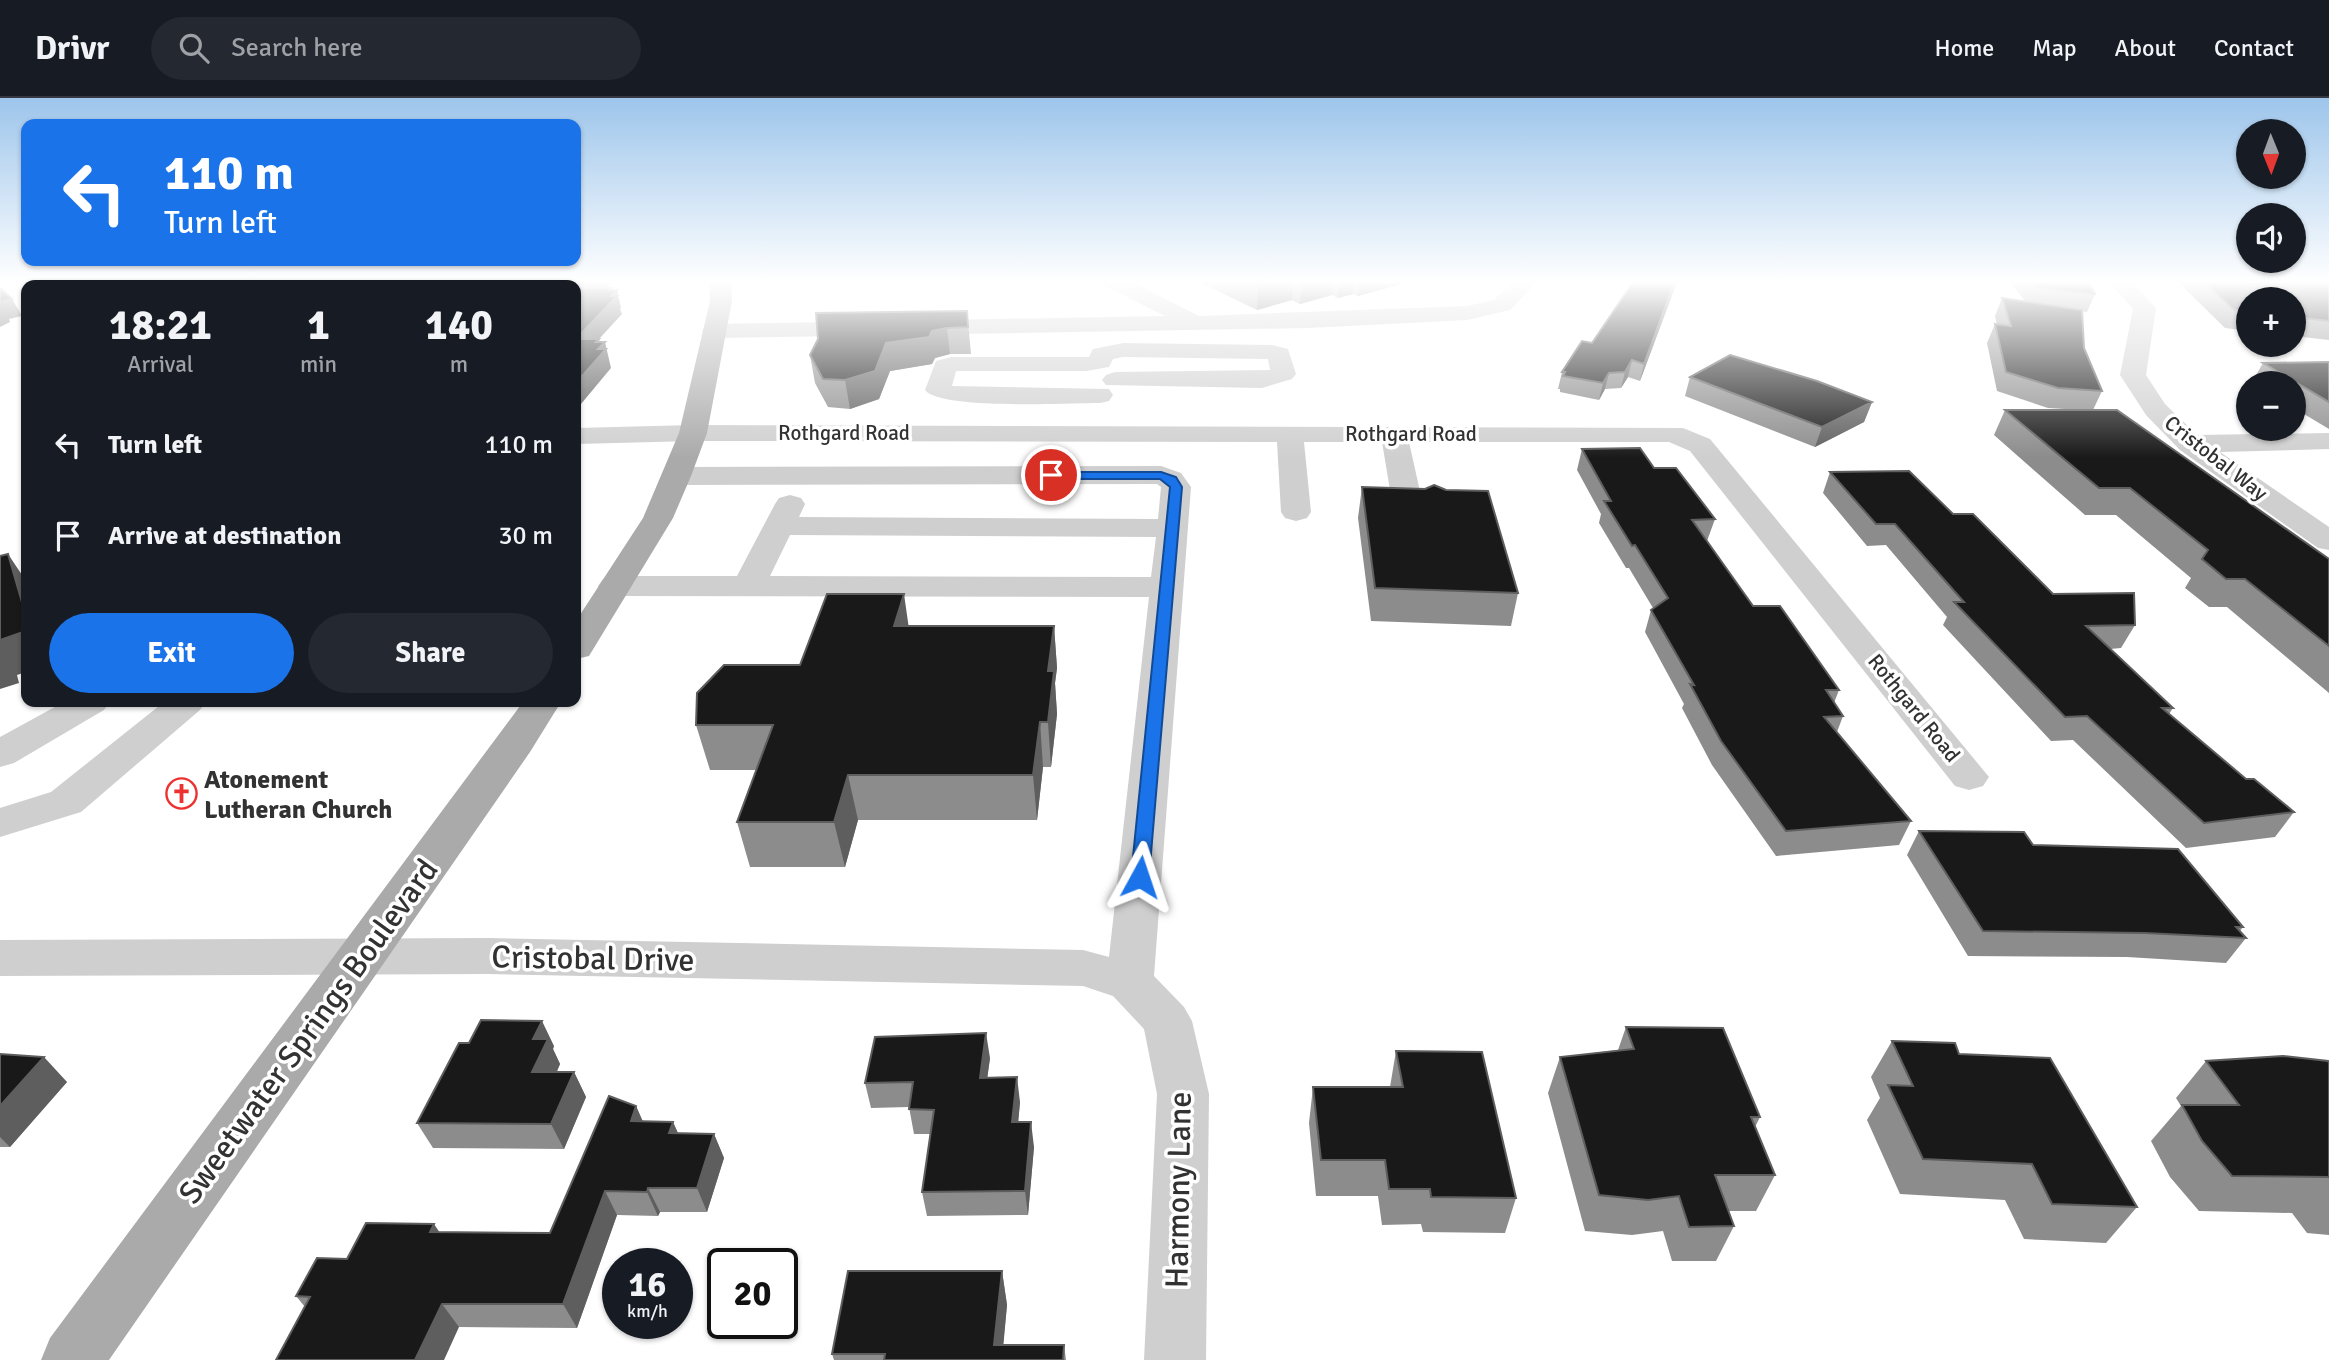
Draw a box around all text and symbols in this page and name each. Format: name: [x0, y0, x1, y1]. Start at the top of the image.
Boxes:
search box: [151, 17, 641, 80]
text: Drivr: [35, 28, 109, 69]
icon: search: [175, 29, 213, 67]
text: Search here: [231, 32, 362, 64]
text: Home: [1934, 33, 1994, 63]
text: Map: [2032, 33, 2077, 63]
text: About: [2115, 33, 2176, 63]
text: Contact: [2214, 33, 2294, 63]
north arrow: [2236, 119, 2306, 189]
map controls: [2236, 119, 2306, 441]
text: 110 m: [164, 143, 294, 203]
icon: left: [49, 147, 140, 238]
text: Turn left: [164, 203, 277, 242]
button: sound: [2236, 203, 2306, 273]
button: +: [2236, 287, 2306, 357]
text: 18:21: [109, 300, 212, 351]
text: 1: [307, 300, 330, 351]
text: 140: [425, 300, 493, 351]
text: Arrival: [127, 350, 194, 379]
text: min: [300, 350, 337, 379]
text: m: [450, 350, 468, 379]
button: −: [2236, 371, 2306, 441]
street label: Cristobal Way: [2159, 410, 2273, 506]
street label: Rothgard Road: [778, 420, 910, 446]
street label: Rothgard Road: [1345, 421, 1477, 447]
icon: left: [49, 426, 87, 464]
text: Turn left: [108, 429, 202, 461]
text: 110 m: [484, 429, 553, 461]
pin: [1021, 445, 1081, 505]
icon: arrive: [1032, 456, 1070, 494]
icon: arrive: [49, 517, 87, 555]
text: Arrive at destination: [108, 520, 341, 552]
text: 30 m: [498, 520, 553, 552]
button: Exit: [49, 613, 294, 693]
button: Share: [308, 613, 553, 693]
street label: Rothgard Road: [1862, 649, 1966, 767]
place label: Atonement Lutheran Church: [204, 764, 392, 826]
church icon: Atonement Lutheran Church: [164, 777, 198, 811]
position arrow: [1103, 840, 1177, 914]
street label: Sweetwater Springs Boulevard: [170, 851, 447, 1211]
street label: Cristobal Drive: [491, 937, 695, 980]
street label: Harmony Lane: [1157, 1091, 1200, 1289]
speed limit sign: 20: [707, 1248, 798, 1339]
text: 16: [629, 1263, 666, 1306]
text: km/h: [627, 1300, 668, 1322]

